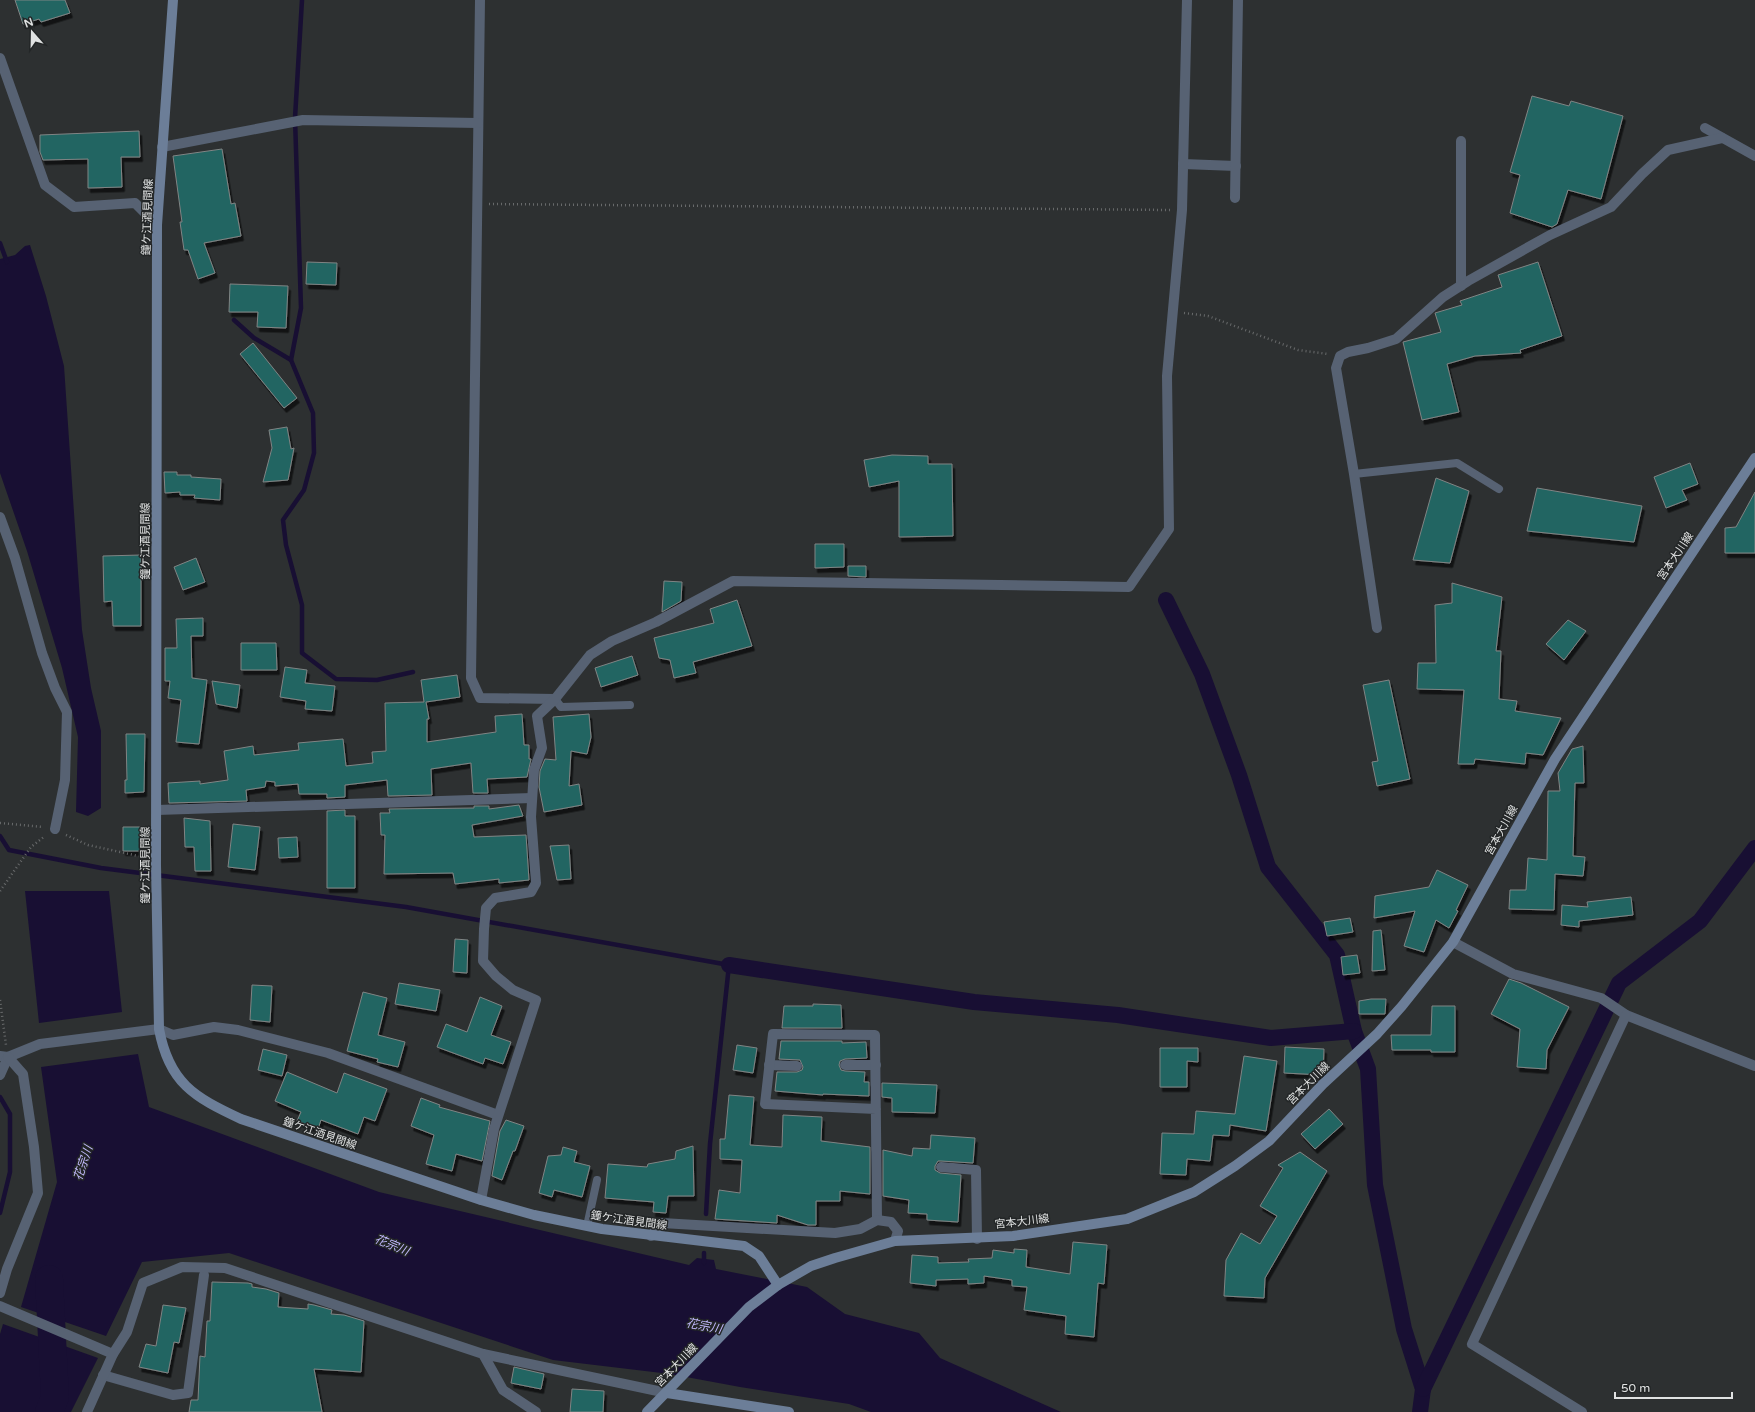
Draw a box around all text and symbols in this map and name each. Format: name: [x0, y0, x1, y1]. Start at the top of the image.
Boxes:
north arrow: [12, 12, 52, 52]
text: N: [22, 15, 35, 31]
street label: 鐘ケ江酒見間線: [140, 178, 155, 256]
street label: 鐘ケ江酒見間線: [139, 503, 152, 580]
street label: 宮本大川線: [1655, 530, 1696, 583]
street label: 宮本大川線: [1482, 803, 1520, 857]
street label: 鐘ケ江酒見間線: [139, 827, 152, 904]
street label: 宮本大川線: [1284, 1059, 1332, 1107]
street label: 鐘ケ江酒見間線: [281, 1115, 358, 1152]
water label: 花宗川: [71, 1142, 96, 1182]
street label: 鐘ケ江酒見間線: [590, 1209, 668, 1232]
street label: 宮本大川線: [994, 1212, 1050, 1231]
water label: 花宗川: [373, 1232, 413, 1259]
water label: 花宗川: [685, 1316, 725, 1337]
street label: 宮本大川線: [653, 1341, 700, 1390]
scale bar: [1615, 1374, 1732, 1400]
text: 50 m: [1621, 1381, 1650, 1395]

